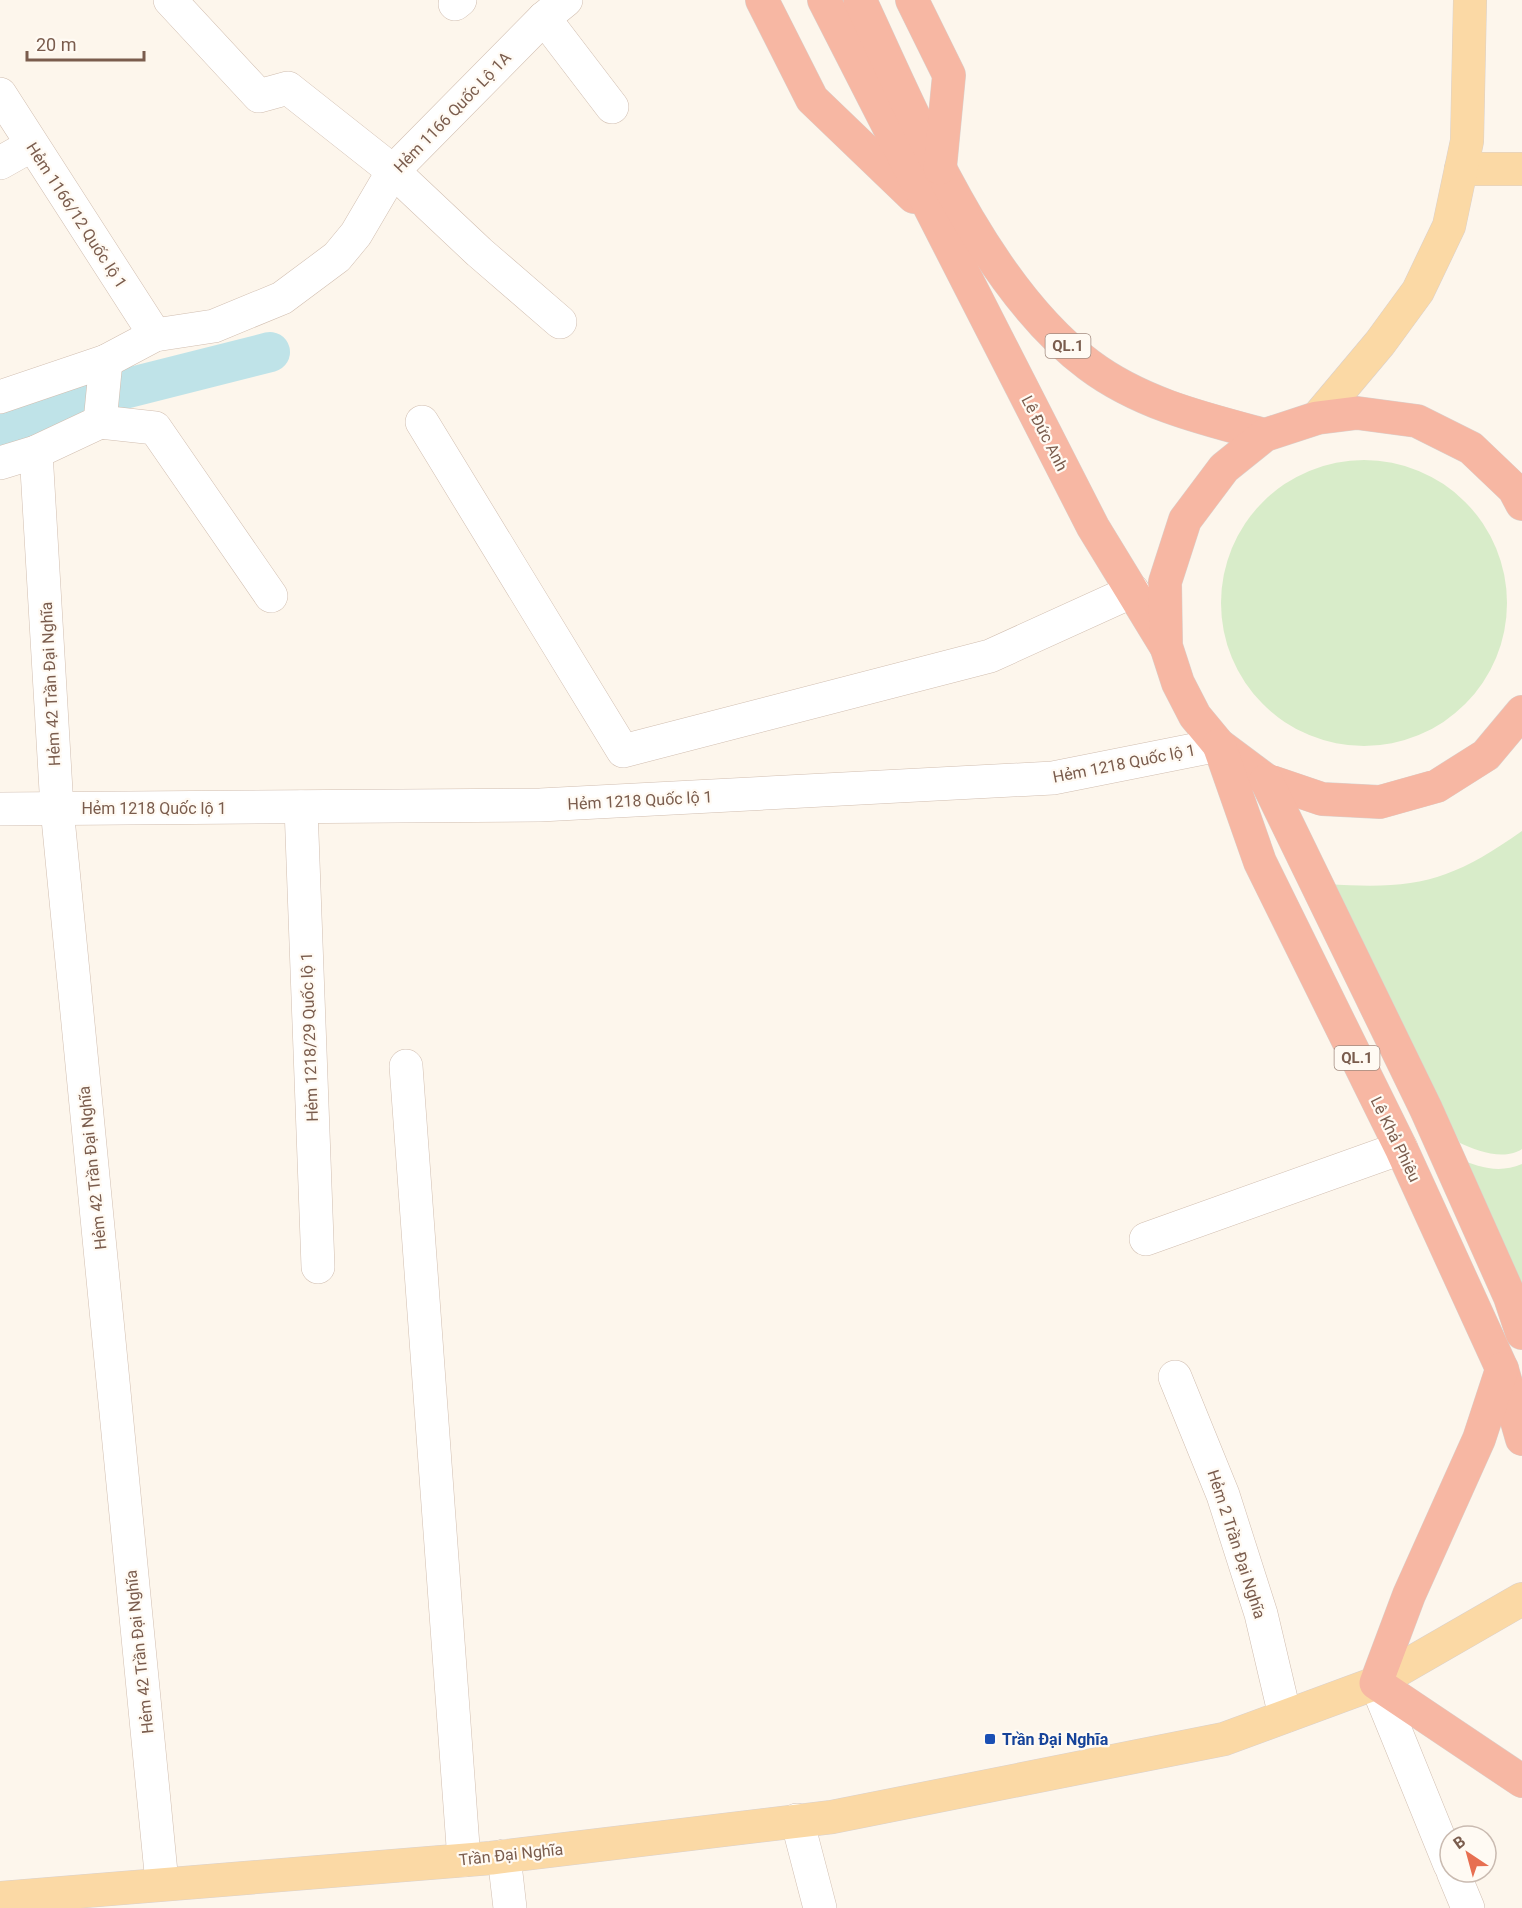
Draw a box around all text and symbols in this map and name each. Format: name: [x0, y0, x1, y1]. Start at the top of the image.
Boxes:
scale bar: [27, 24, 144, 62]
text: 20 m: [36, 34, 76, 55]
street label: Hẻm 1166 Quốc Lộ 1A: [390, 48, 515, 177]
street label: Hẻm 1166/12 Quốc lộ 1: [22, 139, 131, 292]
road number: QL.1: [1046, 334, 1090, 358]
street label: Lê Đức Anh: [1017, 392, 1072, 474]
street label: Hẻm 42 Trần Đại Nghĩa: [37, 601, 64, 767]
street label: Hẻm 1218 Quốc lộ 1: [1051, 740, 1197, 787]
street label: Hẻm 1218 Quốc lộ 1: [567, 787, 713, 814]
street label: Hẻm 1218 Quốc lộ 1: [81, 799, 227, 818]
street label: Hẻm 1218/29 Quốc lộ 1: [297, 952, 322, 1122]
road number: QL.1: [1334, 1046, 1380, 1070]
street label: Hẻm 42 Trần Đại Nghĩa: [74, 1085, 111, 1251]
street label: Lê Khả Phiêu: [1367, 1093, 1424, 1185]
street label: Hẻm 2 Trần Đại Nghĩa: [1203, 1467, 1270, 1621]
street label: Hẻm 42 Trần Đại Nghĩa: [121, 1569, 158, 1735]
place label: Trần Đại Nghĩa: [1002, 1730, 1109, 1749]
marker: Trần Đại Nghĩa: [983, 1732, 997, 1746]
north arrow: [1438, 1824, 1498, 1884]
text: B: [1450, 1832, 1469, 1853]
street label: Trần Đại Nghĩa: [458, 1840, 564, 1869]

